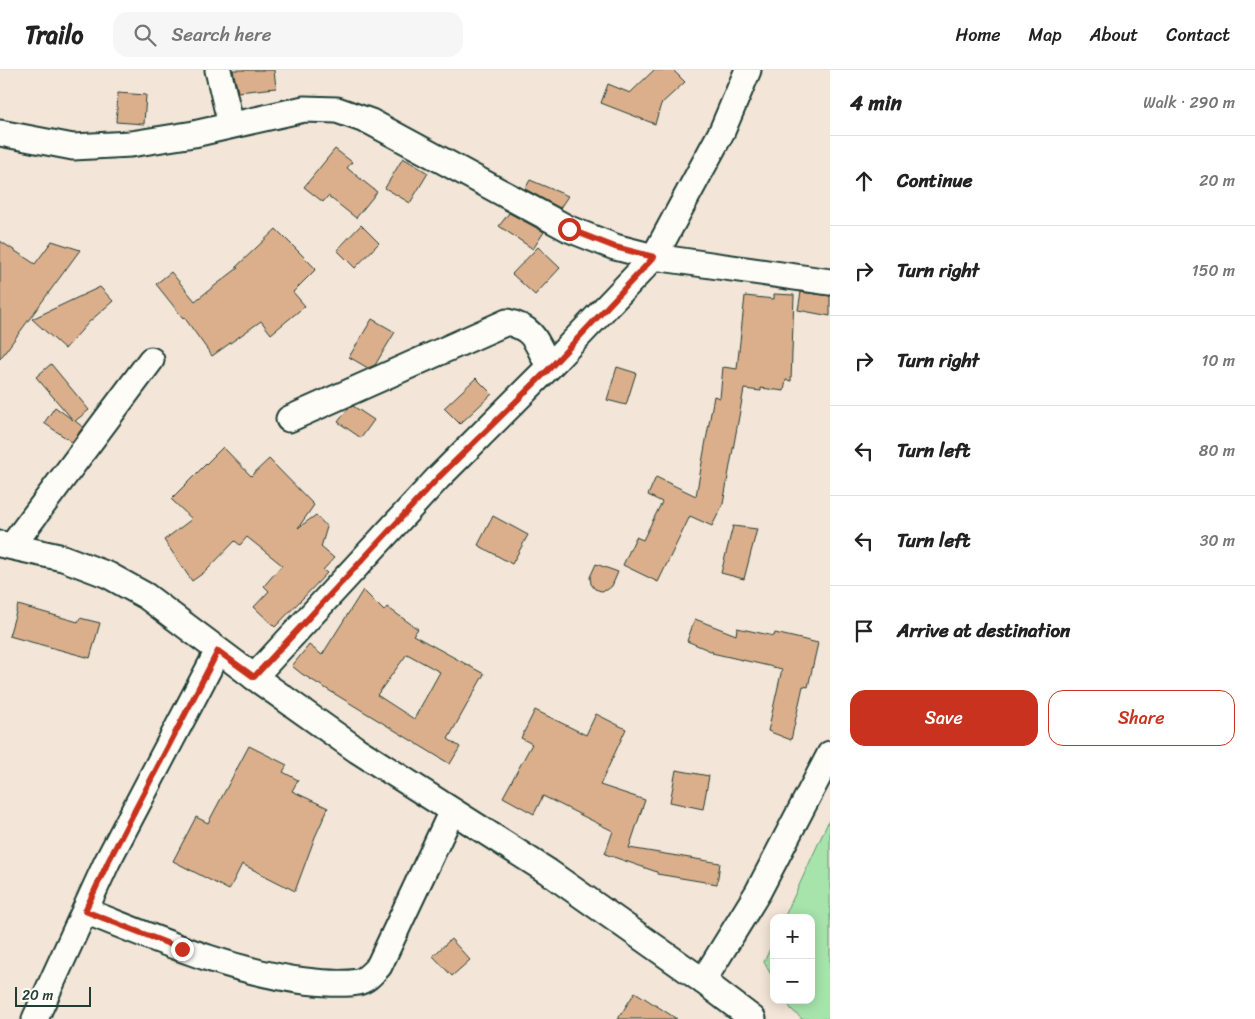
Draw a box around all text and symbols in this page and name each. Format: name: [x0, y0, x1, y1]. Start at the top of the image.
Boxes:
search box: [113, 12, 463, 57]
text: Trailo: [25, 14, 83, 56]
text: Search here: [171, 18, 272, 51]
text: Home: [956, 19, 1001, 51]
text: Map: [1029, 19, 1062, 51]
text: About: [1090, 19, 1138, 51]
text: Contact: [1166, 19, 1230, 51]
icon: search: [131, 21, 159, 49]
text: 4 min: [850, 84, 902, 122]
text: Walk · 290 m: [1143, 88, 1235, 117]
text: Continue: [897, 164, 973, 197]
text: 20 m: [1199, 166, 1235, 195]
icon: ahead: [850, 167, 878, 195]
route start: [558, 218, 581, 241]
text: Turn right: [897, 254, 979, 287]
text: 150 m: [1192, 256, 1235, 285]
icon: right: [850, 257, 878, 285]
text: Turn right: [897, 344, 979, 377]
text: 10 m: [1202, 346, 1235, 375]
icon: right: [850, 347, 878, 375]
text: Turn left: [897, 434, 970, 467]
text: 80 m: [1199, 436, 1235, 465]
icon: left: [850, 437, 878, 465]
text: Turn left: [897, 524, 970, 557]
text: 30 m: [1200, 526, 1235, 555]
icon: left: [850, 527, 878, 555]
text: Arrive at destination: [897, 614, 1070, 647]
icon: arrive: [850, 617, 878, 645]
button: Save: [850, 690, 1038, 746]
button: Share: [1048, 690, 1235, 746]
map controls: [770, 914, 815, 1004]
button: +: [770, 914, 815, 959]
route end: [171, 938, 194, 961]
button: −: [770, 959, 815, 1004]
text: 20 m: [22, 983, 53, 1008]
scale bar: [15, 984, 91, 1007]

